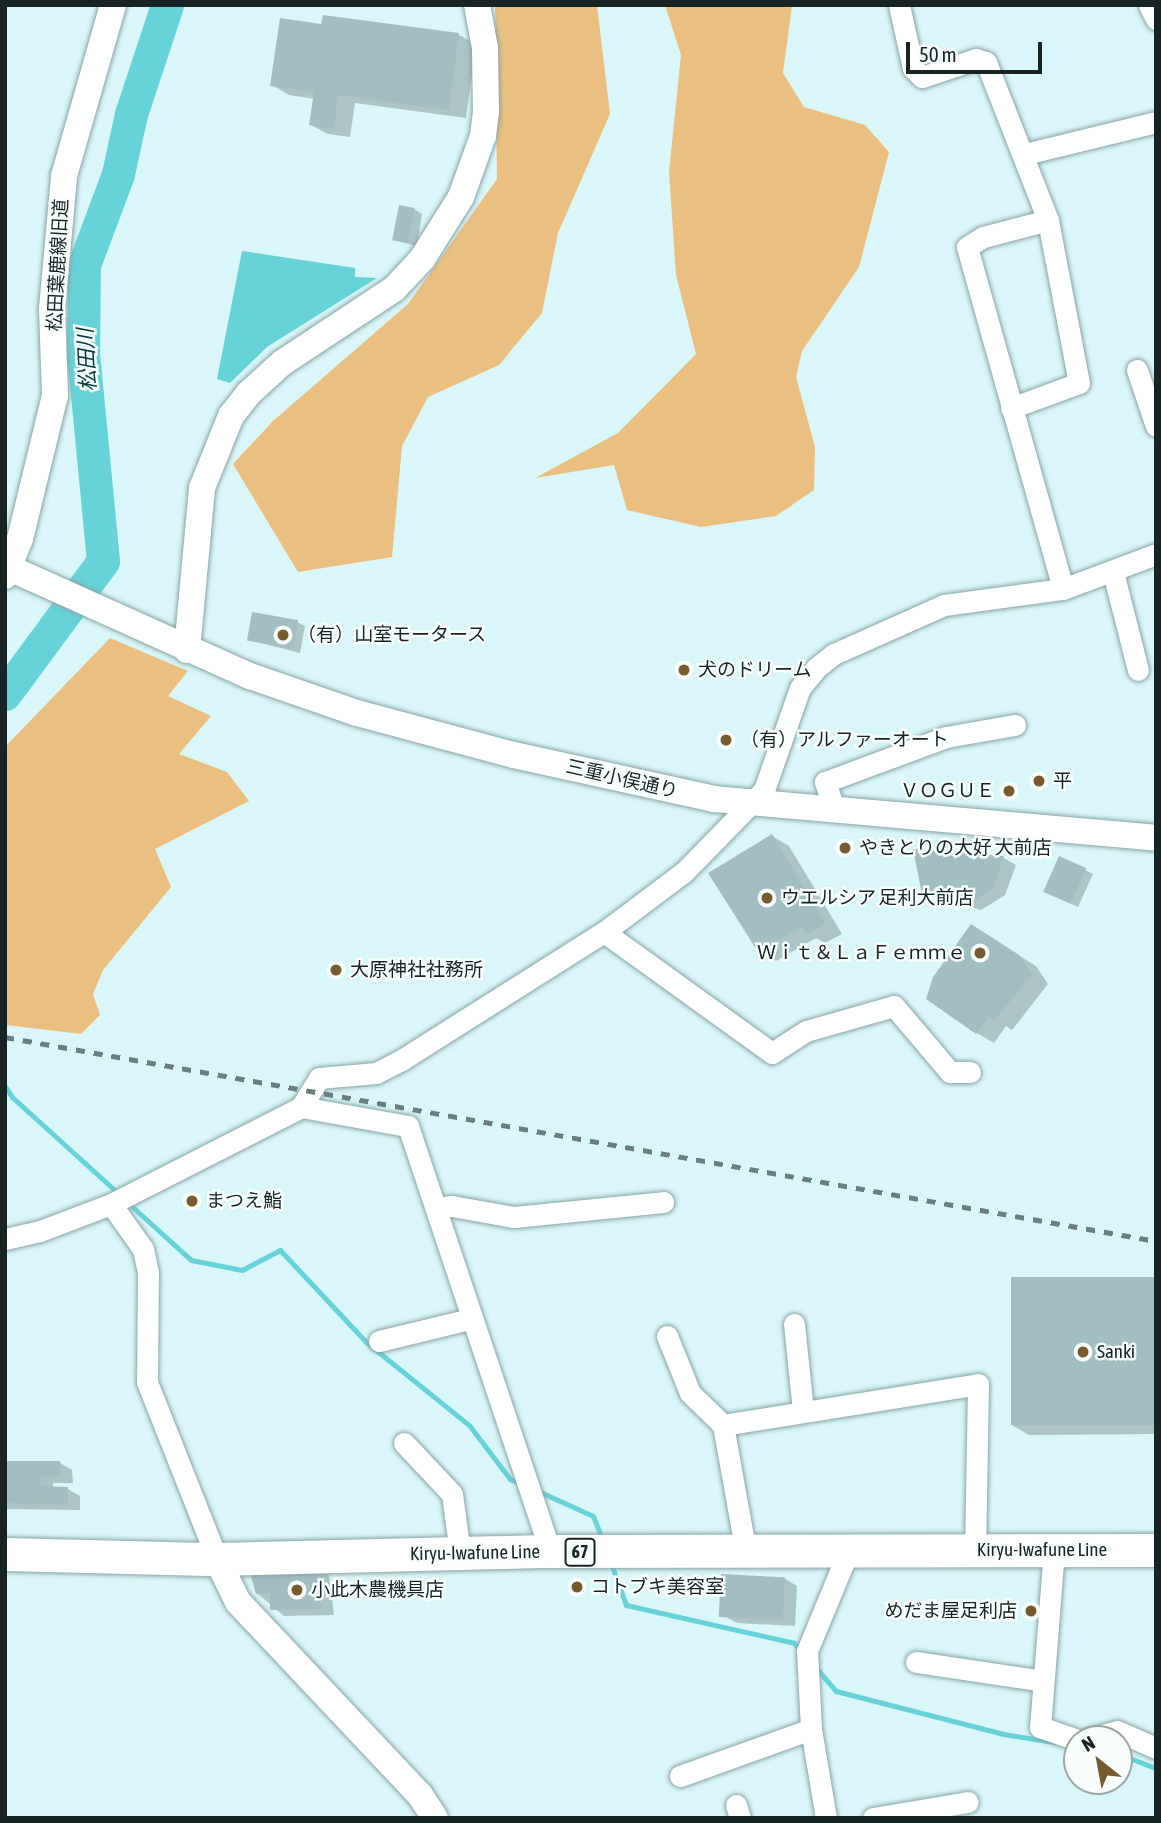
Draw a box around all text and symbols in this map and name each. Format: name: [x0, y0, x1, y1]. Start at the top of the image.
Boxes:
scale bar: [909, 28, 1046, 72]
text: 50 m: [919, 42, 957, 66]
street label: 松田葉鹿線旧道: [43, 198, 73, 332]
water label: 松田川: [72, 328, 100, 392]
place label: （有）山室モータース: [297, 624, 487, 646]
marker: （有）山室モータース: [275, 627, 291, 643]
place label: 犬のドリーム: [698, 659, 812, 681]
marker: 犬のドリーム: [676, 662, 692, 678]
place label: （有）アルファーオート: [740, 729, 949, 751]
marker: （有）アルファーオート: [718, 732, 734, 748]
street label: 三重小俣通り: [564, 755, 680, 803]
place label: 平: [1053, 770, 1072, 792]
marker: 平: [1031, 773, 1047, 789]
place label: ＶＯＧＵＥ: [900, 780, 995, 802]
marker: ＶＯＧＵＥ: [1001, 783, 1017, 799]
place label: やきとりの大好 大前店: [859, 837, 1052, 859]
marker: やきとりの大好 大前店: [837, 840, 853, 856]
place label: ウエルシア 足利大前店: [781, 887, 974, 909]
marker: ウエルシア 足利大前店: [759, 890, 775, 906]
place label: Ｗｉｔ＆ＬａＦｅｍｍｅ: [757, 942, 966, 964]
marker: Ｗｉｔ＆ＬａＦｅｍｍｅ: [972, 945, 988, 961]
place label: 大原神社社務所: [350, 959, 483, 981]
marker: 大原神社社務所: [328, 962, 344, 978]
place label: まつえ鮨: [206, 1190, 282, 1212]
marker: まつえ鮨: [184, 1193, 200, 1209]
place label: Sanki: [1097, 1341, 1135, 1363]
marker: Sanki: [1075, 1344, 1091, 1360]
road number: 67: [564, 1538, 596, 1567]
street label: Kiryu-Iwafune Line: [977, 1539, 1107, 1561]
street label: Kiryu-Iwafune Line: [410, 1540, 540, 1566]
place label: コトブキ美容室: [591, 1576, 724, 1598]
place label: 小此木農機具店: [311, 1579, 444, 1601]
marker: コトブキ美容室: [569, 1579, 585, 1595]
marker: 小此木農機具店: [289, 1582, 305, 1598]
place label: めだま屋足利店: [884, 1600, 1017, 1622]
marker: めだま屋足利店: [1023, 1603, 1039, 1619]
north arrow: [1063, 1725, 1133, 1795]
text: N: [1078, 1731, 1099, 1756]

